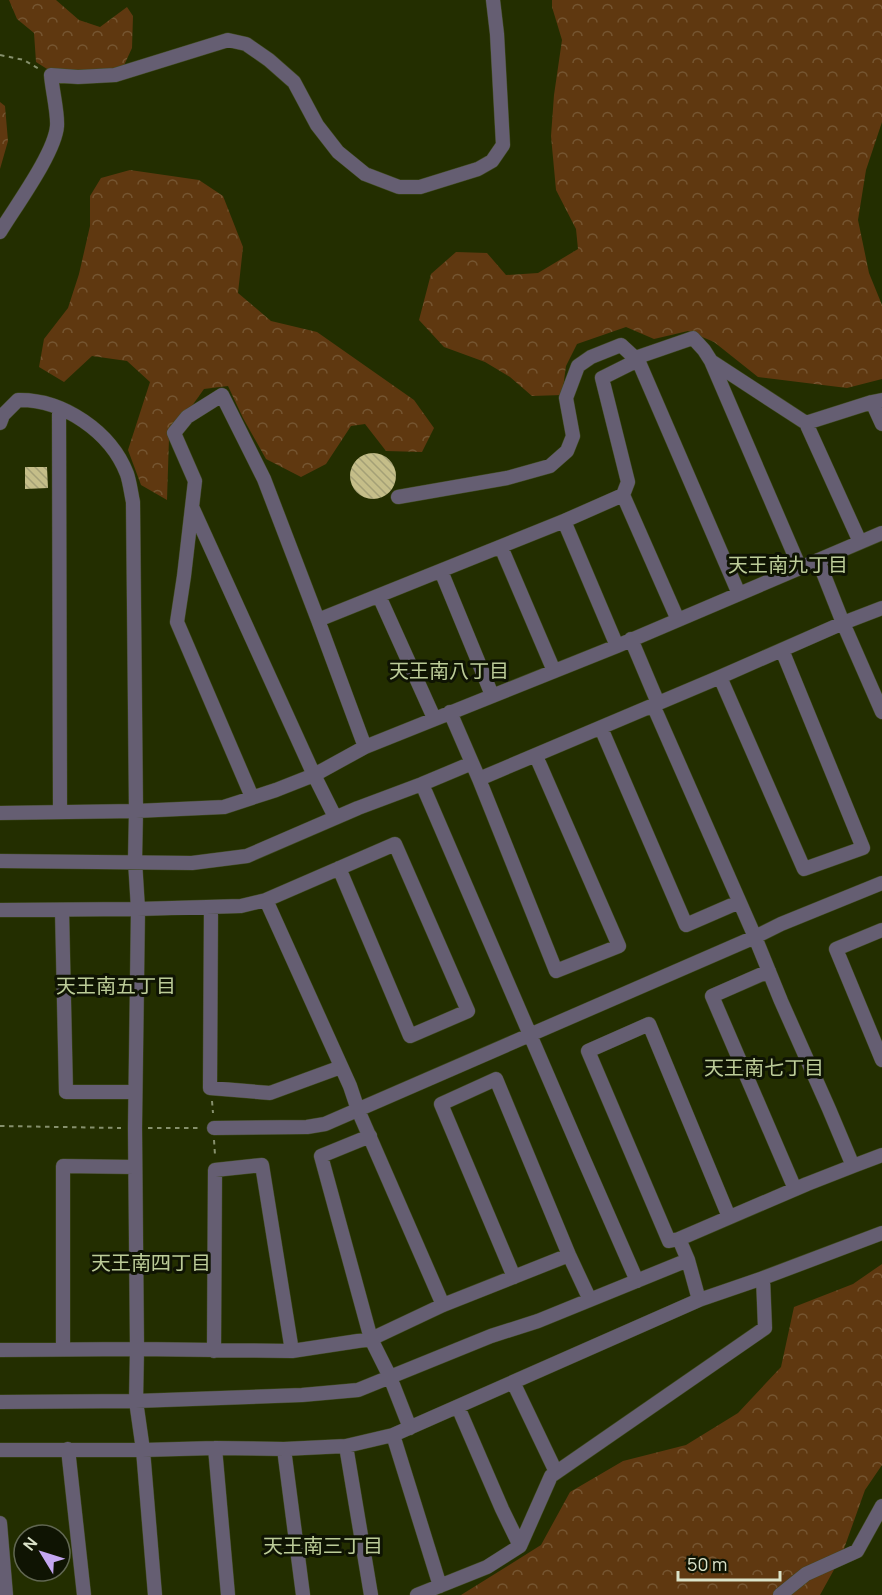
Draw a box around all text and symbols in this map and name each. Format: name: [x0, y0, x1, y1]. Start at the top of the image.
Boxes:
district label: 天王南九丁目: [728, 551, 848, 578]
district label: 天王南八丁目: [389, 657, 509, 684]
district label: 天王南五丁目: [56, 972, 176, 999]
district label: 天王南七丁目: [704, 1054, 824, 1081]
district label: 天王南四丁目: [91, 1249, 211, 1276]
north arrow: [12, 1523, 72, 1583]
text: N: [18, 1532, 42, 1555]
district label: 天王南三丁目: [263, 1532, 383, 1559]
scale bar: [678, 1544, 780, 1582]
text: 50 m: [687, 1552, 727, 1576]

